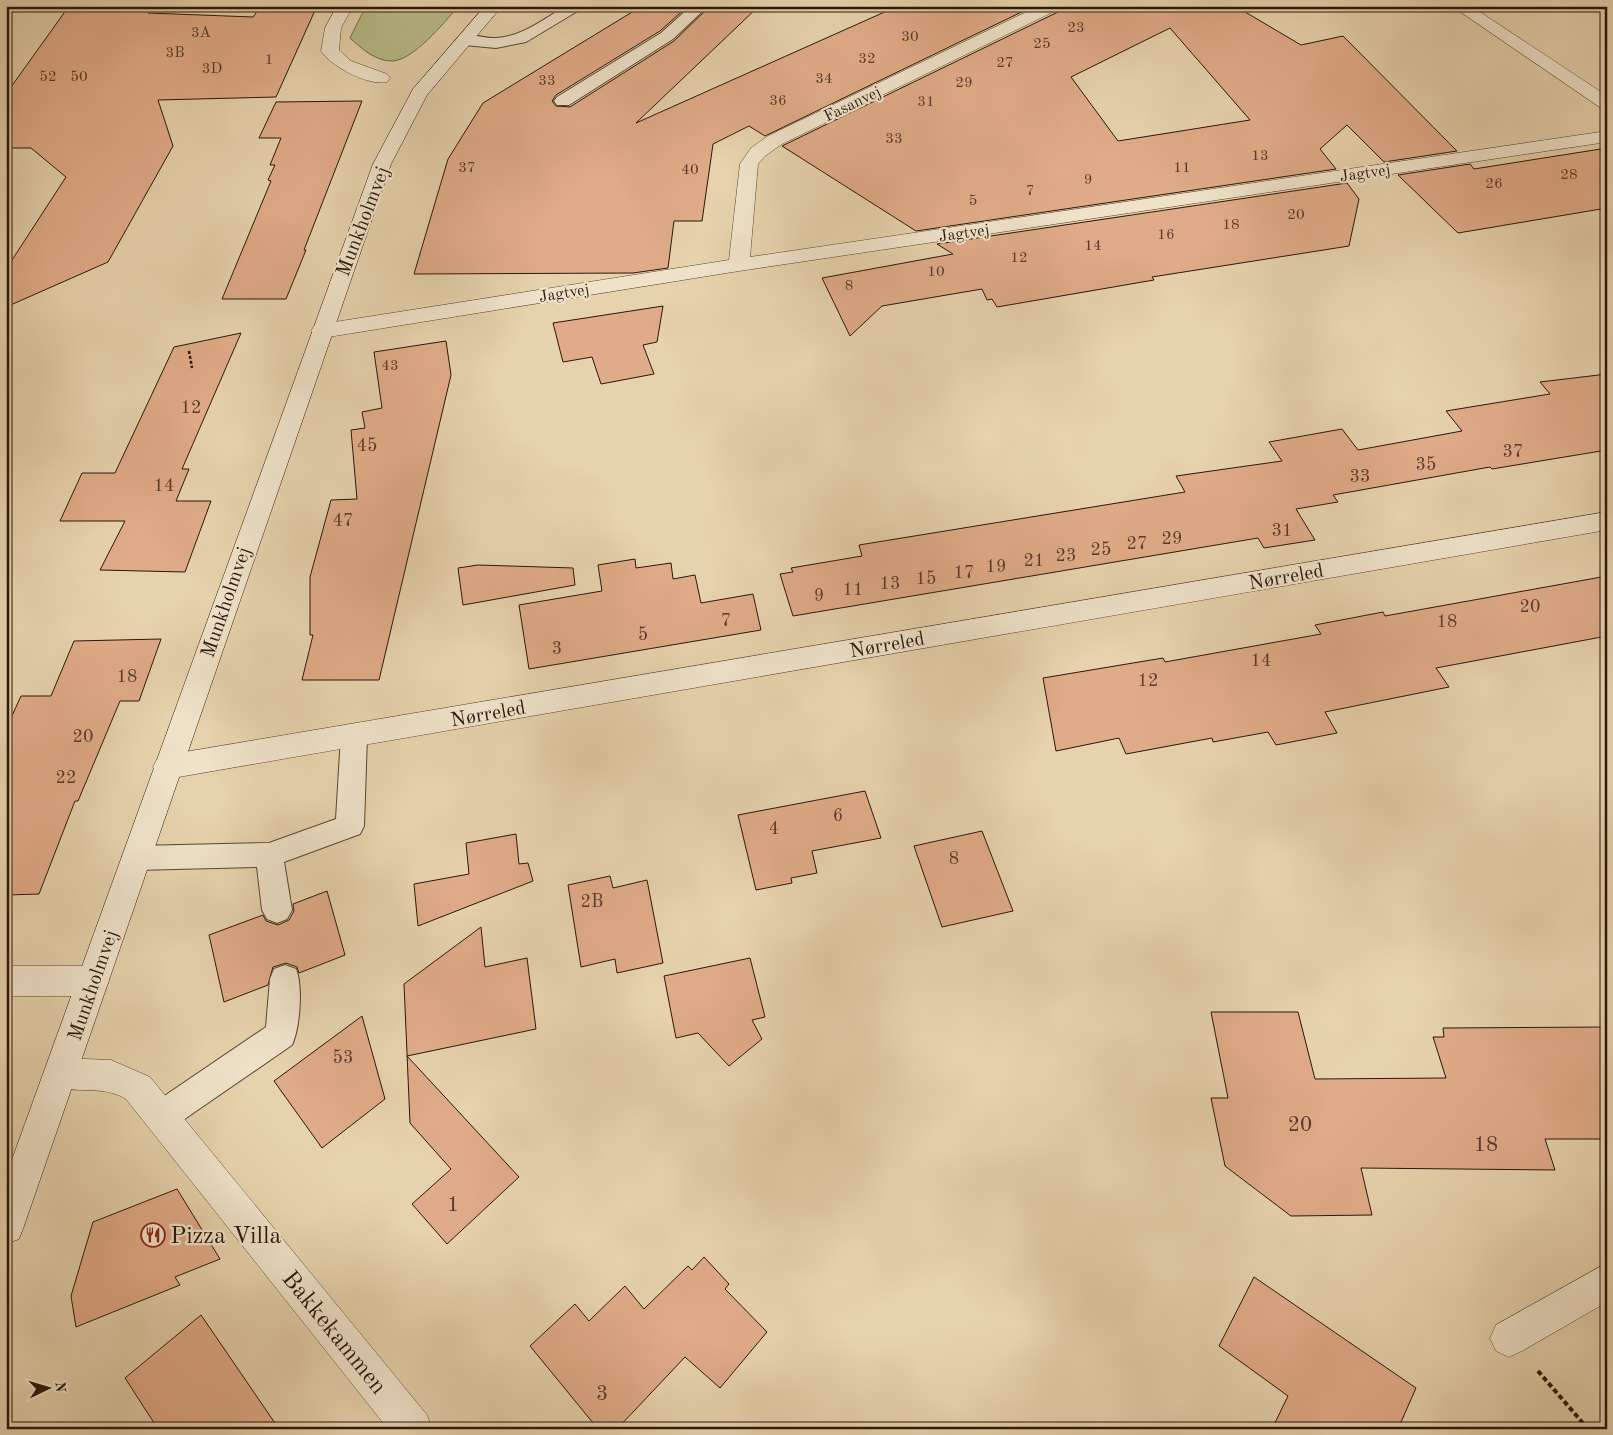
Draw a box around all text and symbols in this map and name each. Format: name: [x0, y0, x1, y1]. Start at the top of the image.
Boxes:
house number: 23: [1067, 21, 1085, 36]
house number: 3A: [191, 26, 212, 41]
house number: 30: [901, 30, 919, 45]
house number: 25: [1033, 37, 1051, 52]
house number: 3B: [165, 46, 185, 61]
house number: 32: [858, 52, 876, 67]
house number: 1: [265, 53, 273, 68]
house number: 27: [996, 56, 1014, 71]
house number: 3D: [202, 62, 222, 77]
house number: 52: [39, 70, 57, 85]
house number: 50: [70, 70, 88, 85]
house number: 34: [815, 72, 833, 87]
house number: 33: [538, 74, 556, 89]
house number: 29: [955, 76, 973, 91]
street label: Fasanvej: [822, 84, 884, 125]
house number: 36: [769, 94, 787, 109]
house number: 31: [917, 95, 935, 110]
house number: 33: [885, 132, 903, 147]
house number: 13: [1251, 149, 1269, 164]
house number: 37: [458, 161, 476, 176]
house number: 11: [1173, 161, 1191, 176]
house number: 40: [681, 163, 699, 178]
street label: Jagtvej: [1339, 163, 1392, 185]
street label: Munkholmvej: [334, 164, 394, 279]
house number: 28: [1560, 168, 1578, 183]
house number: 9: [1084, 173, 1092, 188]
house number: 26: [1485, 177, 1503, 192]
house number: 7: [1026, 184, 1034, 199]
house number: 5: [969, 194, 977, 209]
house number: 20: [1287, 208, 1305, 223]
house number: 18: [1222, 218, 1240, 233]
street label: Jagtvej: [938, 223, 991, 245]
house number: 16: [1157, 228, 1175, 243]
house number: 14: [1084, 239, 1102, 254]
house number: 12: [1010, 251, 1028, 266]
house number: 10: [927, 265, 945, 280]
house number: 8: [845, 279, 853, 294]
street label: Jagtvej: [538, 282, 591, 306]
house number: 43: [381, 359, 399, 374]
house number: 12: [181, 399, 201, 417]
house number: 45: [357, 437, 377, 455]
house number: 37: [1503, 443, 1523, 461]
house number: 35: [1416, 456, 1436, 474]
house number: 33: [1350, 468, 1370, 486]
house number: 14: [154, 477, 174, 495]
house number: 47: [333, 512, 353, 530]
house number: 31: [1272, 522, 1292, 540]
house number: 29: [1162, 530, 1182, 548]
house number: 27: [1127, 535, 1147, 553]
house number: 25: [1091, 541, 1111, 559]
street label: Munkholmvej: [199, 545, 255, 661]
house number: 23: [1056, 547, 1076, 565]
house number: 21: [1024, 552, 1044, 570]
house number: 19: [986, 558, 1006, 576]
street label: Nørreled: [1247, 562, 1325, 594]
house number: 17: [954, 564, 974, 582]
house number: 15: [916, 570, 936, 588]
house number: 13: [880, 575, 900, 593]
house number: 11: [843, 581, 863, 599]
house number: 9: [814, 587, 824, 605]
house number: 20: [1520, 598, 1540, 616]
house number: 7: [721, 612, 731, 630]
house number: 18: [1437, 613, 1457, 631]
house number: 5: [638, 626, 648, 644]
street label: Nørreled: [848, 630, 926, 662]
house number: 3: [552, 640, 562, 658]
house number: 14: [1251, 652, 1271, 670]
house number: 18: [117, 668, 137, 686]
house number: 12: [1138, 672, 1158, 690]
street label: Nørreled: [449, 699, 527, 731]
house number: 20: [73, 728, 93, 746]
house number: 22: [56, 769, 76, 787]
house number: 6: [833, 807, 843, 825]
house number: 4: [769, 820, 779, 838]
house number: 8: [949, 850, 959, 868]
house number: 2B: [581, 893, 603, 911]
street label: Munkholmvej: [66, 928, 122, 1044]
house number: 53: [333, 1049, 353, 1067]
house number: 20: [1288, 1115, 1312, 1136]
house number: 18: [1474, 1135, 1498, 1156]
house number: 1: [447, 1195, 459, 1216]
restaurant icon: Pizza Villa: [140, 1222, 166, 1248]
place label: Pizza Villa: [170, 1225, 281, 1249]
street label: Bakkekammen: [277, 1267, 390, 1399]
north arrow: [22, 1362, 72, 1412]
text: N: [53, 1381, 67, 1393]
house number: 3: [596, 1384, 608, 1405]

